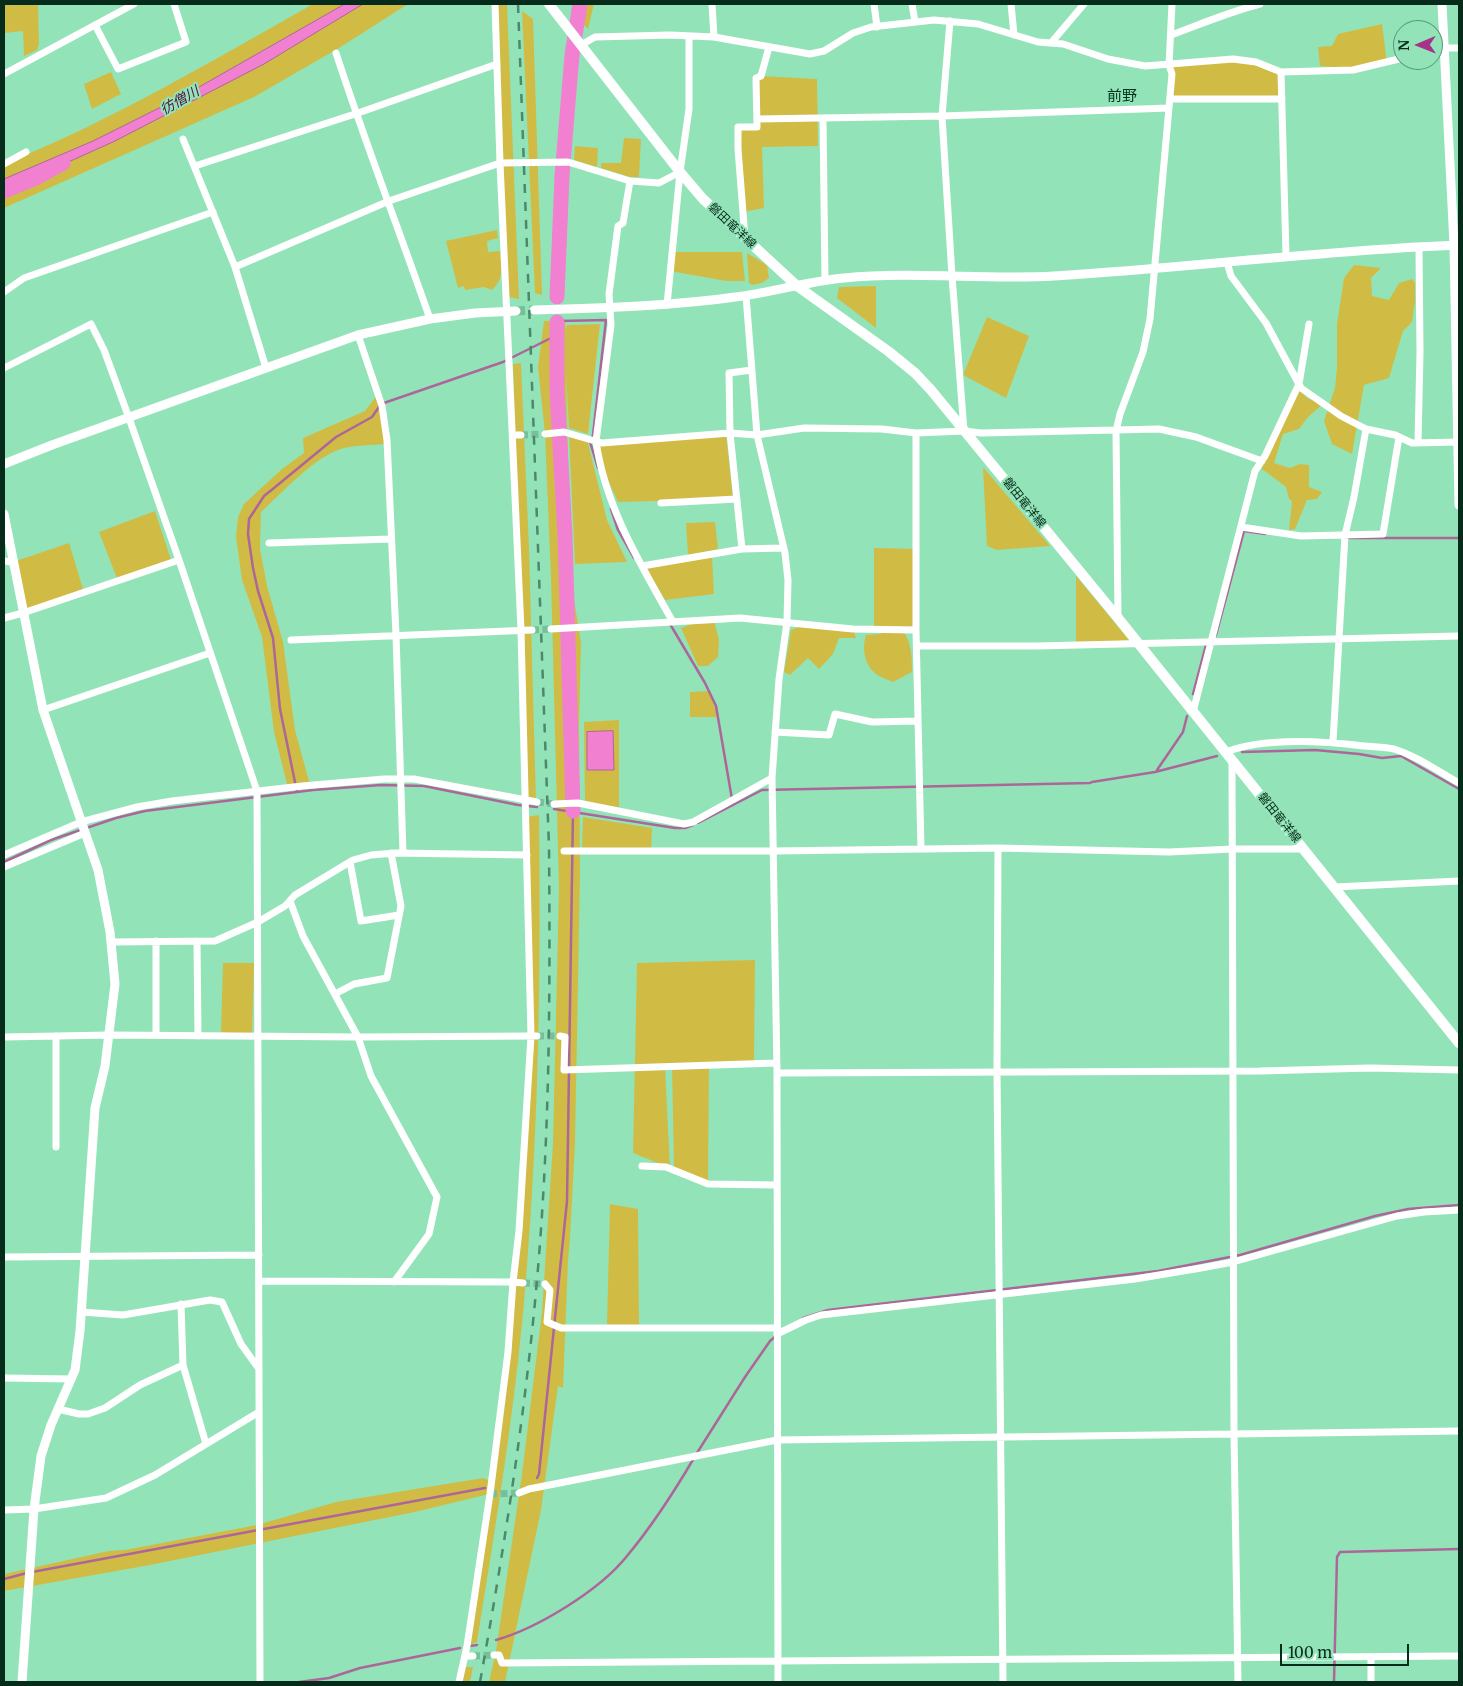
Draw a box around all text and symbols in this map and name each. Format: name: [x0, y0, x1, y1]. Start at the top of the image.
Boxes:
north arrow: [1393, 20, 1443, 70]
text: N: [1395, 40, 1413, 51]
water label: 彷僧川: [158, 83, 202, 119]
district label: 前野: [1107, 88, 1137, 106]
street label: 磐田竜洋線: [705, 200, 759, 252]
street label: 磐田竜洋線: [1000, 475, 1048, 531]
street label: 磐田竜洋線: [1255, 790, 1303, 846]
scale bar: [1283, 1634, 1412, 1666]
text: 100 m: [1288, 1643, 1332, 1662]

